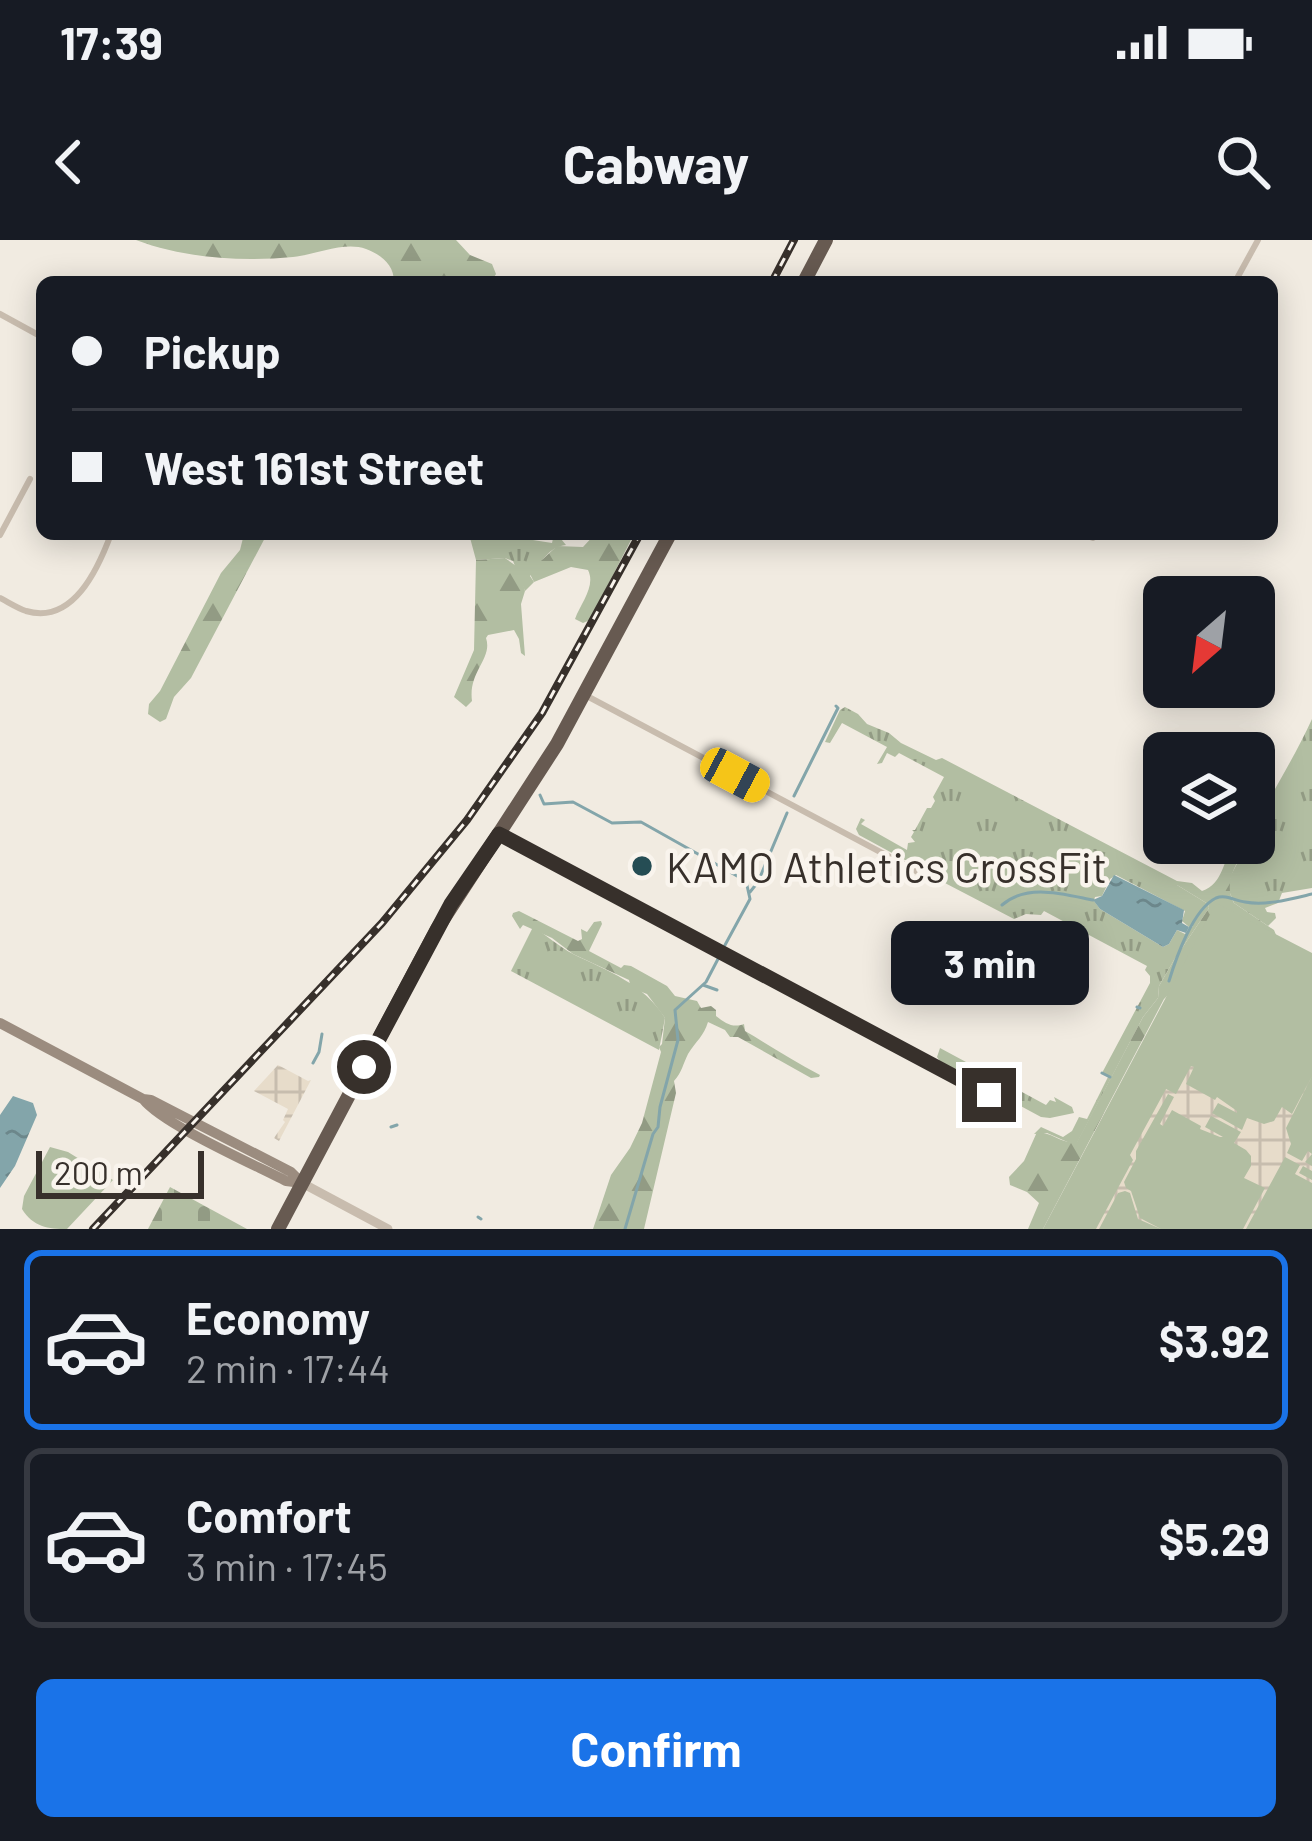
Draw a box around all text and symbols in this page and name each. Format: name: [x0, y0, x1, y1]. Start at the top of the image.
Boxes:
text: 17:39: [60, 15, 163, 69]
icon: back: [36, 129, 102, 195]
icon: search: [1210, 129, 1276, 195]
text: Cabway: [563, 130, 749, 195]
text: Pickup: [144, 324, 281, 378]
text: West 161st Street: [144, 440, 484, 494]
north arrow: [1143, 576, 1275, 708]
map controls: [1143, 576, 1275, 864]
button: layers: [1143, 732, 1275, 864]
car: [695, 742, 775, 808]
place label: KAMO Athletics CrossFit: [666, 841, 1107, 891]
marker: KAMO Athletics CrossFit: [629, 853, 655, 879]
callout: 3 min: [890, 921, 1088, 1005]
text: 3 min: [944, 939, 1036, 986]
route start: [337, 1040, 391, 1094]
route end: [962, 1068, 1016, 1122]
scale bar: [36, 1145, 204, 1198]
text: 200 m: [54, 1152, 143, 1192]
icon: car: [42, 1286, 150, 1394]
text: Economy: [186, 1290, 370, 1344]
text: $3.92: [1159, 1313, 1270, 1367]
text: 2 min · 17:44: [186, 1344, 390, 1391]
icon: car: [42, 1484, 150, 1592]
text: Comfort: [186, 1488, 352, 1542]
text: $5.29: [1159, 1511, 1270, 1565]
text: 3 min · 17:45: [186, 1542, 388, 1589]
button: Confirm: [36, 1679, 1276, 1817]

